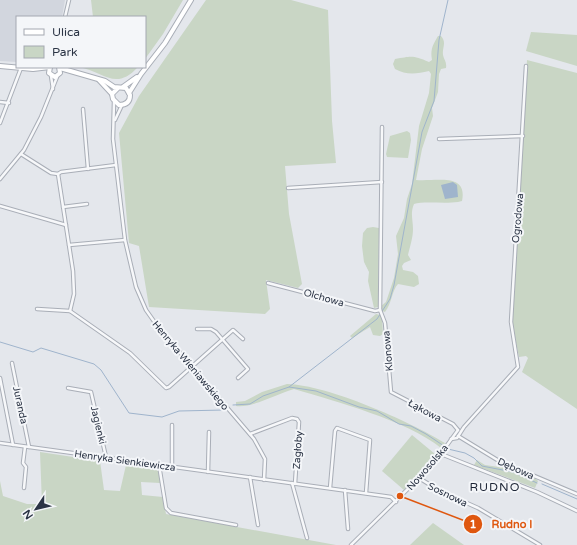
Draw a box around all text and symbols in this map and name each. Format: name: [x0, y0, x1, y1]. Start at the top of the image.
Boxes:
legend: [16, 16, 146, 68]
text: Ulica: [52, 25, 80, 39]
text: Park: [52, 45, 78, 59]
street label: Ogrodowa: [510, 193, 526, 243]
street label: Olchowa: [302, 286, 345, 309]
street label: Henryka Wieniawskiego: [149, 319, 231, 413]
street label: Klonowa: [380, 330, 396, 372]
street label: Juranda: [10, 385, 30, 425]
street label: Łąkowa: [406, 397, 443, 425]
street label: Jagienki: [88, 405, 108, 445]
street label: Zagłoby: [291, 430, 305, 470]
street label: Nowosolska: [405, 442, 451, 493]
street label: Henryka Sienkiewicza: [73, 448, 176, 474]
street label: Dębowa: [495, 456, 536, 482]
street label: Sosnowa: [426, 480, 469, 510]
district label: RUDNO: [469, 480, 521, 494]
north arrow: [16, 489, 56, 529]
text: N: [20, 507, 36, 522]
callout: Rudno I: [463, 512, 540, 535]
text: 1: [469, 517, 477, 531]
text: Rudno I: [492, 518, 532, 531]

